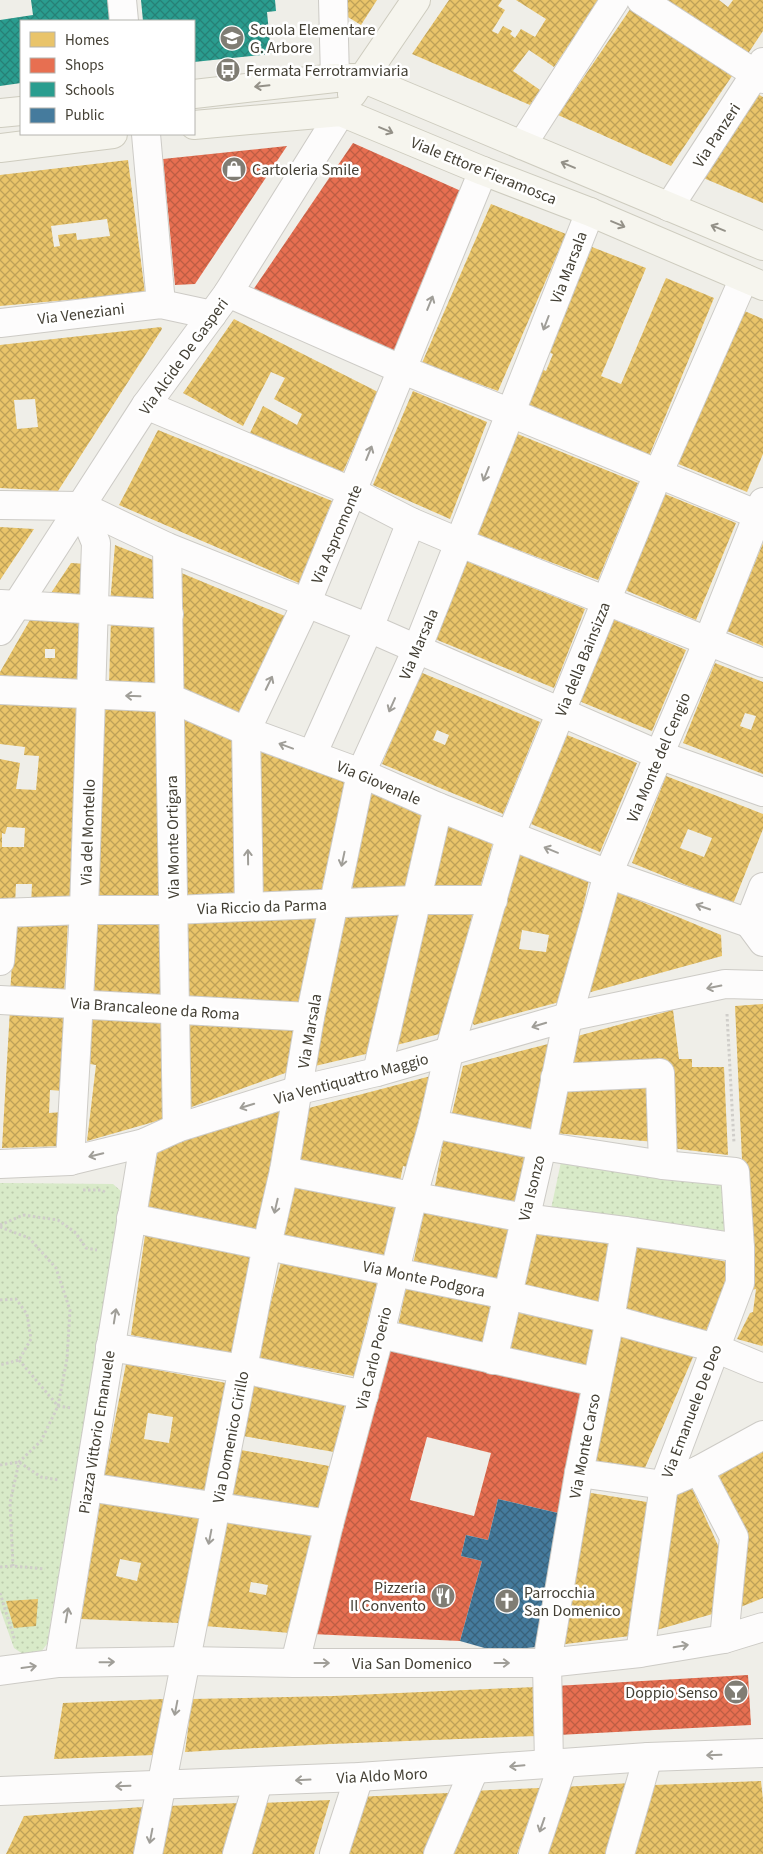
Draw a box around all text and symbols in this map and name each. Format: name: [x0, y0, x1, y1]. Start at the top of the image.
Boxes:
place label: Scuola Elementare G. Arbore: [250, 19, 375, 59]
legend: [20, 20, 195, 135]
school or university icon: Scuola Elementare G. Arbore: [219, 25, 245, 51]
text: Homes: [65, 30, 109, 51]
text: Shops: [65, 55, 104, 76]
bus stop icon: Fermata Ferrotramviaria: [215, 57, 241, 83]
place label: Fermata Ferrotramviaria: [246, 60, 409, 82]
text: Schools: [65, 80, 114, 101]
one-way arrow: [254, 81, 270, 91]
street label: Via Panzeri: [688, 99, 746, 172]
text: Public: [65, 105, 104, 126]
one-way arrow: [378, 126, 393, 136]
street label: Viale Ettore Fieramosca: [407, 132, 560, 210]
shop icon: Cartoleria Smile: [221, 156, 247, 182]
place label: Cartoleria Smile: [252, 159, 359, 181]
one-way arrow: [561, 159, 576, 169]
one-way arrow: [610, 220, 625, 230]
one-way arrow: [711, 222, 726, 232]
street label: Via Marsala: [545, 228, 593, 307]
street label: Via Alcide De Gasperi: [134, 294, 234, 419]
one-way arrow: [426, 296, 435, 311]
street label: Via Veneziani: [36, 298, 126, 330]
one-way arrow: [541, 315, 551, 330]
one-way arrow: [365, 446, 374, 462]
one-way arrow: [481, 466, 490, 481]
street label: Via Aspromonte: [306, 481, 368, 587]
street label: Via della Bainsizza: [550, 599, 616, 720]
street label: Via Marsala: [394, 605, 444, 683]
one-way arrow: [264, 675, 274, 690]
street label: Via Monte del Cengio: [622, 689, 696, 826]
one-way arrow: [125, 691, 142, 701]
one-way arrow: [386, 697, 396, 712]
one-way arrow: [279, 741, 294, 750]
street label: Via Giovenale: [333, 755, 424, 811]
street label: Via Monte Ortigara: [161, 775, 185, 899]
street label: Via del Montello: [75, 778, 101, 886]
one-way arrow: [544, 845, 559, 855]
one-way arrow: [243, 850, 253, 866]
one-way arrow: [338, 851, 348, 867]
street label: Via Riccio da Parma: [197, 894, 327, 920]
one-way arrow: [696, 902, 712, 911]
one-way arrow: [707, 982, 723, 992]
street label: Via Brancaleone da Roma: [70, 992, 240, 1026]
street label: Via Marsala: [293, 992, 327, 1070]
one-way arrow: [531, 1021, 547, 1031]
street label: Via Ventiquattro Maggio: [272, 1048, 431, 1110]
one-way arrow: [240, 1101, 256, 1111]
one-way arrow: [89, 1151, 105, 1160]
street label: Via Isonzo: [513, 1153, 551, 1223]
one-way arrow: [271, 1198, 280, 1214]
street label: Via Monte Podgora: [360, 1255, 487, 1303]
street label: Via Carlo Poerio: [351, 1304, 397, 1412]
one-way arrow: [110, 1308, 120, 1324]
street label: Via Emanuele De Deo: [656, 1341, 728, 1481]
street label: Piazza Vittorio Emanuele: [73, 1349, 121, 1515]
street label: Via Domenico Cirillo: [207, 1369, 255, 1505]
street label: Via Monte Carso: [564, 1392, 606, 1501]
one-way arrow: [205, 1529, 215, 1545]
place label: Pizzeria Il Convento: [350, 1577, 426, 1617]
place label: Parrocchia San Domenico: [524, 1582, 621, 1622]
restaurant icon: Pizzeria Il Convento: [430, 1583, 456, 1609]
church icon: Parrocchia San Domenico: [494, 1588, 520, 1614]
one-way arrow: [62, 1607, 72, 1623]
one-way arrow: [673, 1641, 689, 1651]
street label: Via San Domenico: [352, 1653, 472, 1675]
one-way arrow: [99, 1657, 115, 1667]
one-way arrow: [314, 1658, 330, 1668]
one-way arrow: [494, 1658, 510, 1668]
one-way arrow: [21, 1662, 37, 1672]
bar icon: Doppio Senso: [723, 1679, 749, 1705]
place label: Doppio Senso: [625, 1682, 718, 1704]
one-way arrow: [171, 1700, 180, 1716]
one-way arrow: [707, 1750, 723, 1759]
one-way arrow: [509, 1762, 525, 1771]
street label: Via Aldo Moro: [336, 1763, 428, 1789]
one-way arrow: [295, 1775, 311, 1784]
one-way arrow: [115, 1781, 131, 1791]
one-way arrow: [537, 1817, 546, 1832]
one-way arrow: [146, 1828, 156, 1844]

